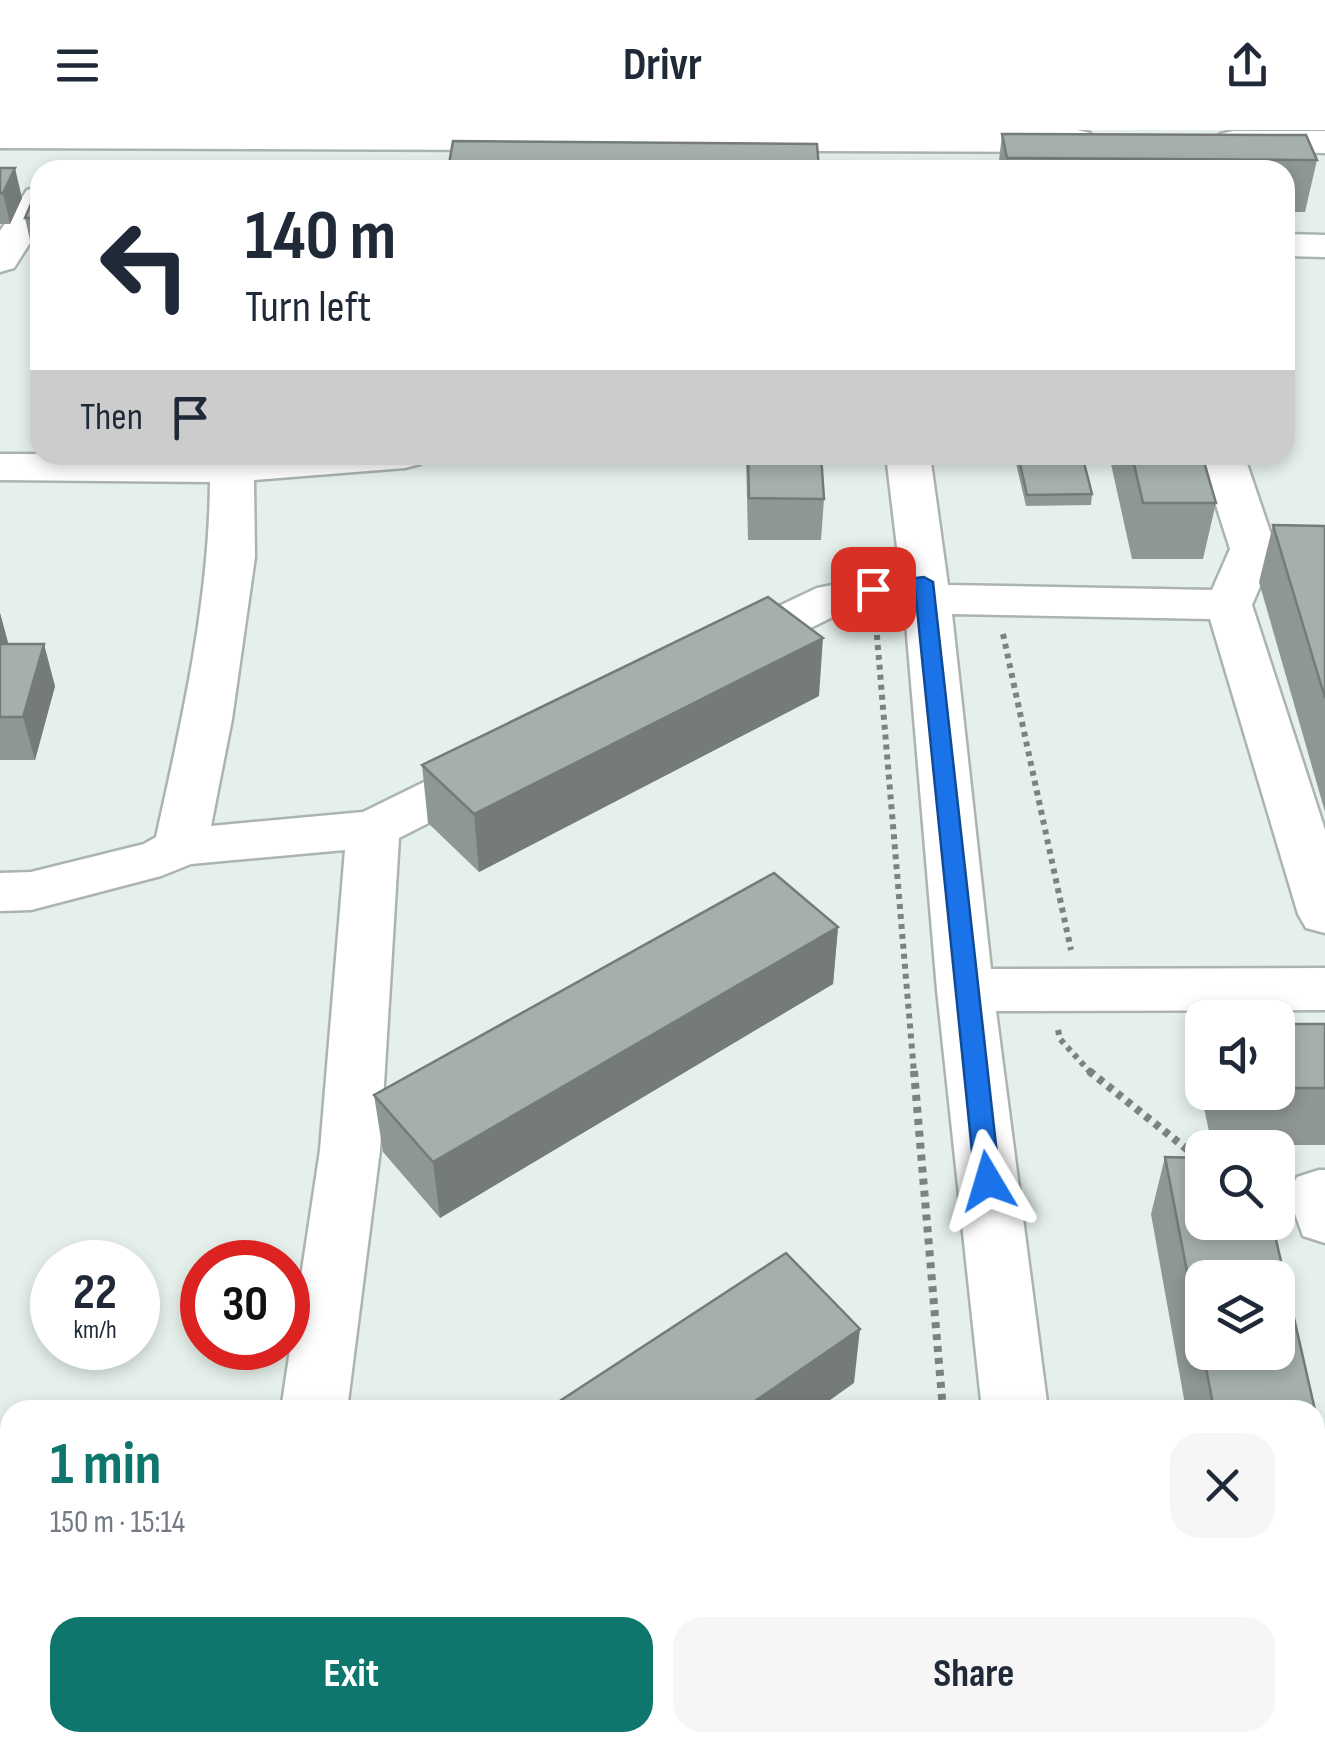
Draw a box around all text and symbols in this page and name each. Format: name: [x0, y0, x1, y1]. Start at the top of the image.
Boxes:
icon: menu: [50, 38, 105, 93]
text: Drivr: [623, 38, 702, 93]
icon: share: [1220, 38, 1275, 93]
text: 140 m: [245, 195, 396, 279]
icon: left: [80, 200, 210, 330]
text: Turn left: [245, 280, 371, 335]
icon: arrive: [163, 390, 218, 445]
text: Then: [80, 395, 143, 440]
pin: [831, 547, 916, 632]
icon: arrive: [846, 562, 901, 617]
map controls: [1185, 1000, 1295, 1370]
button: sound: [1185, 1000, 1295, 1110]
position arrow: [936, 1129, 1040, 1233]
button: search: [1185, 1130, 1295, 1240]
speed limit sign: 30: [180, 1240, 310, 1370]
button: layers: [1185, 1260, 1295, 1370]
text: 22: [73, 1263, 117, 1323]
text: km/h: [73, 1315, 117, 1346]
text: 1 min: [50, 1429, 162, 1501]
button: close: [1170, 1433, 1275, 1538]
text: 150 m · 15:14: [50, 1503, 185, 1542]
button: Exit: [50, 1617, 653, 1732]
button: Share: [673, 1617, 1275, 1732]

